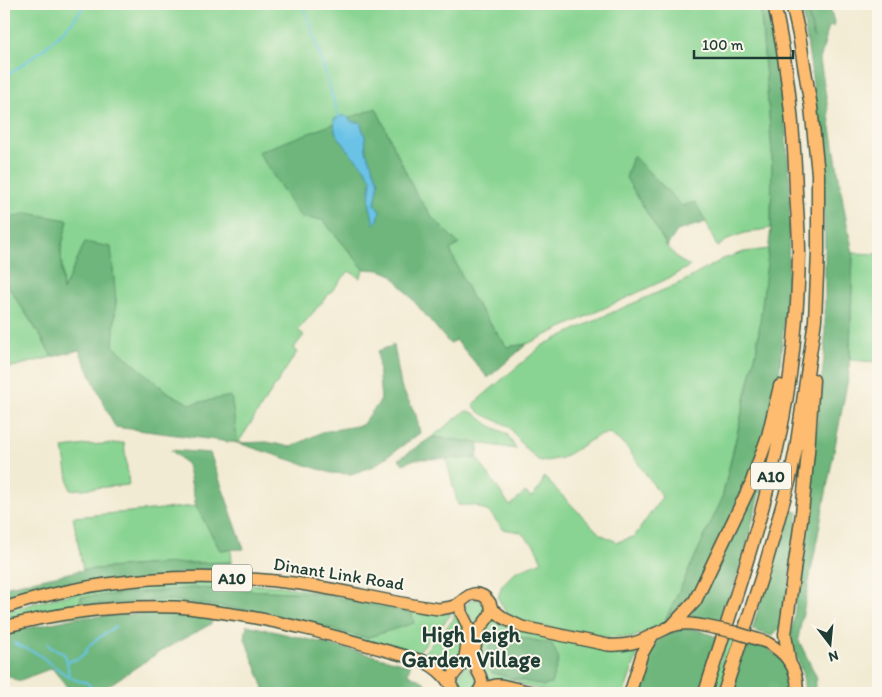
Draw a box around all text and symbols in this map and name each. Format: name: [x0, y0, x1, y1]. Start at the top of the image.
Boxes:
scale bar: [694, 28, 793, 60]
text: 100 m: [702, 36, 744, 54]
road number: A10: [751, 462, 791, 490]
street label: Dinant Link Road: [272, 553, 406, 595]
road number: A10: [212, 564, 252, 592]
north arrow: [804, 620, 854, 670]
district label: High Leigh Garden Village: [401, 621, 541, 673]
text: N: [827, 647, 840, 665]

